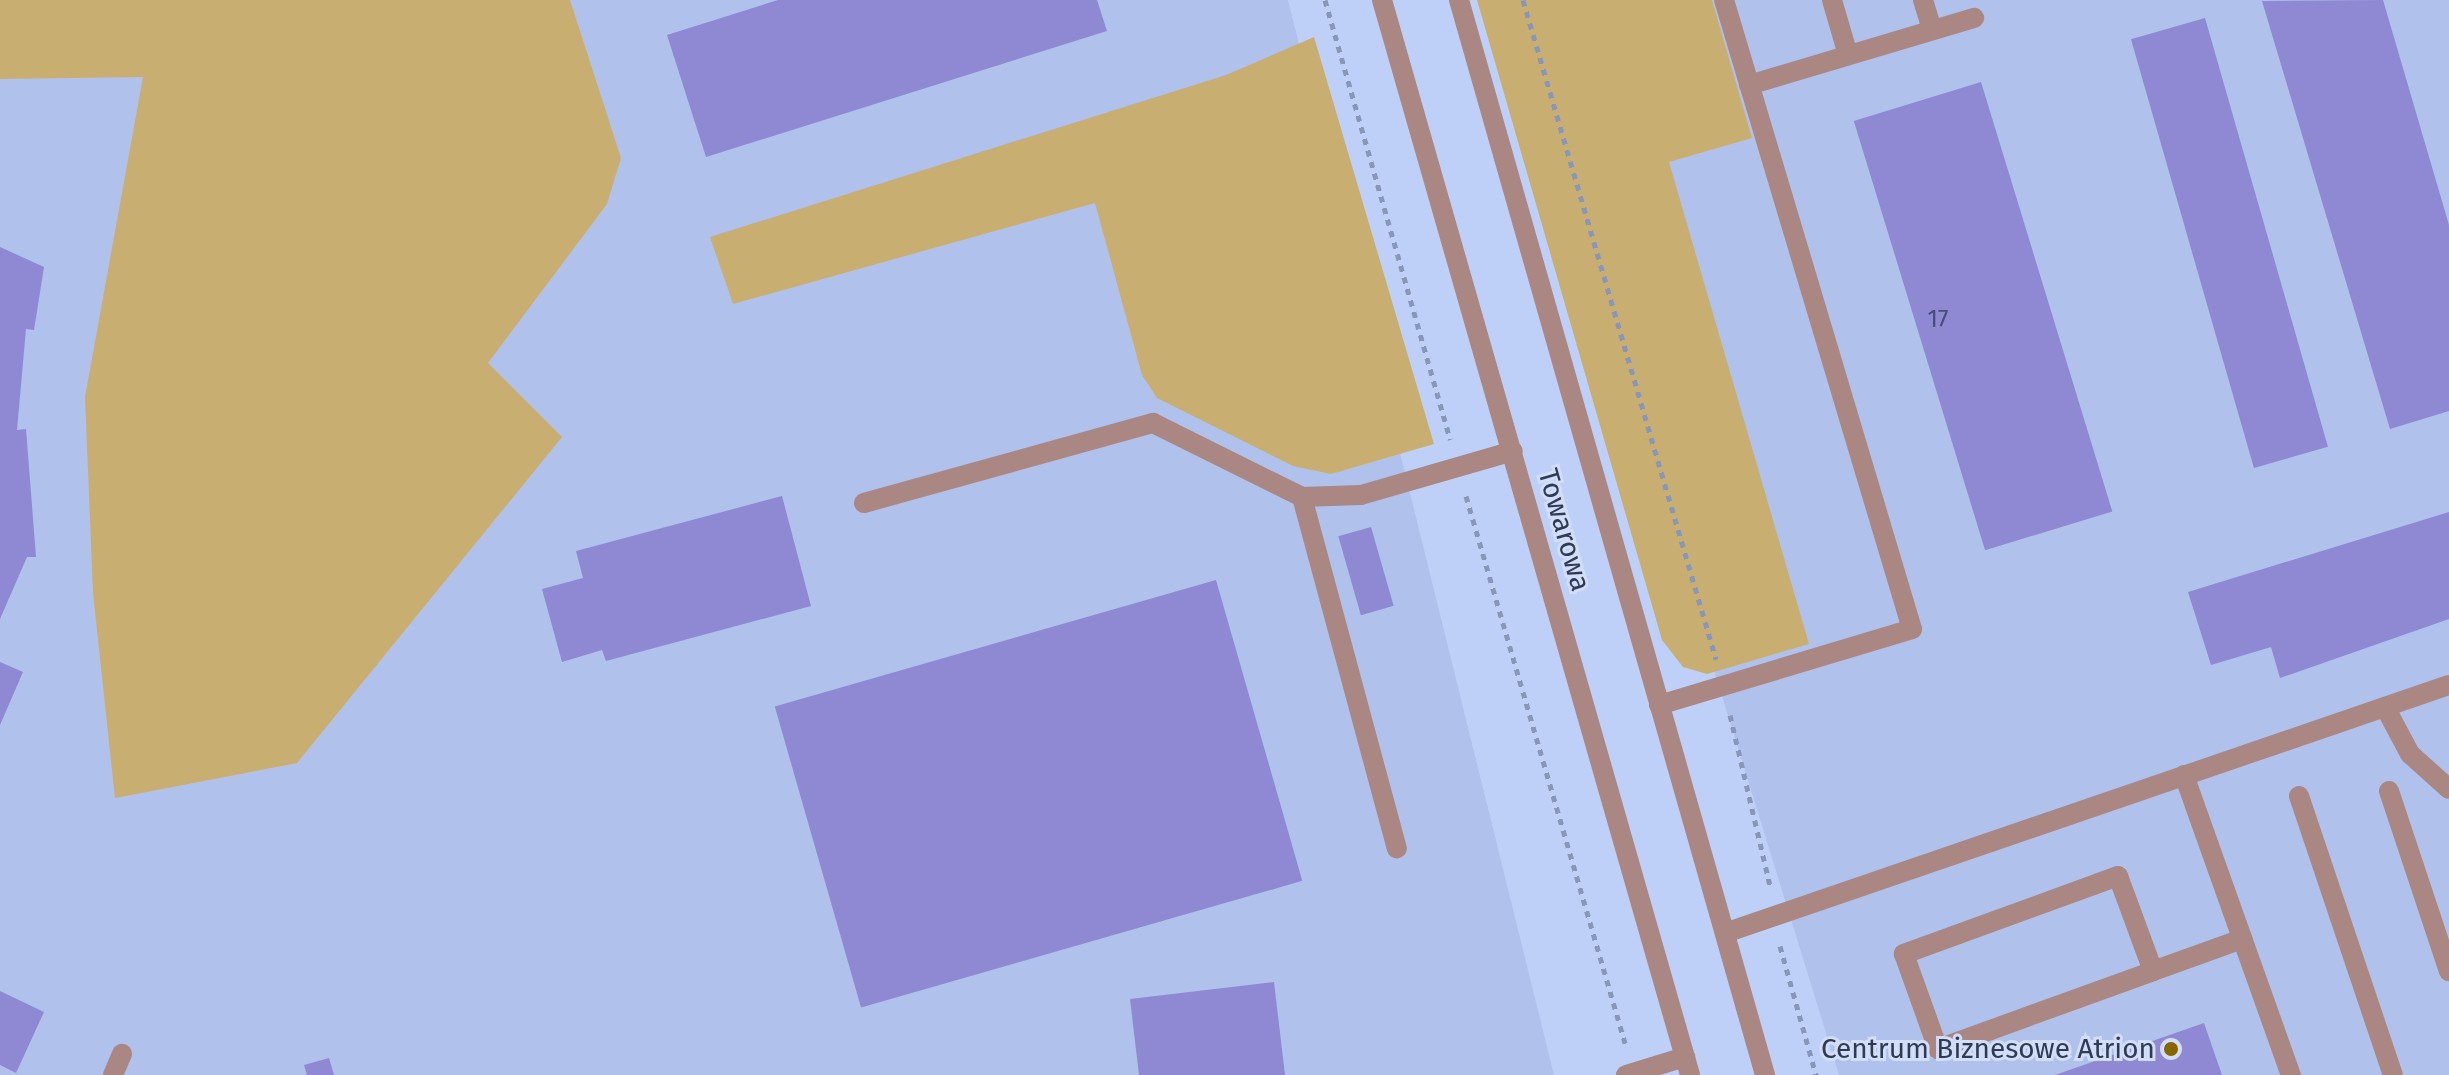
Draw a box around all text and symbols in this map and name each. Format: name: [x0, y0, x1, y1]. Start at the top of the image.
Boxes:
house number: 17: [1927, 306, 1949, 334]
street label: Towarowa: [1531, 465, 1597, 595]
place label: Centrum Biznesowe Atrion: [1821, 1032, 2155, 1066]
marker: Centrum Biznesowe Atrion: [2162, 1040, 2180, 1058]

